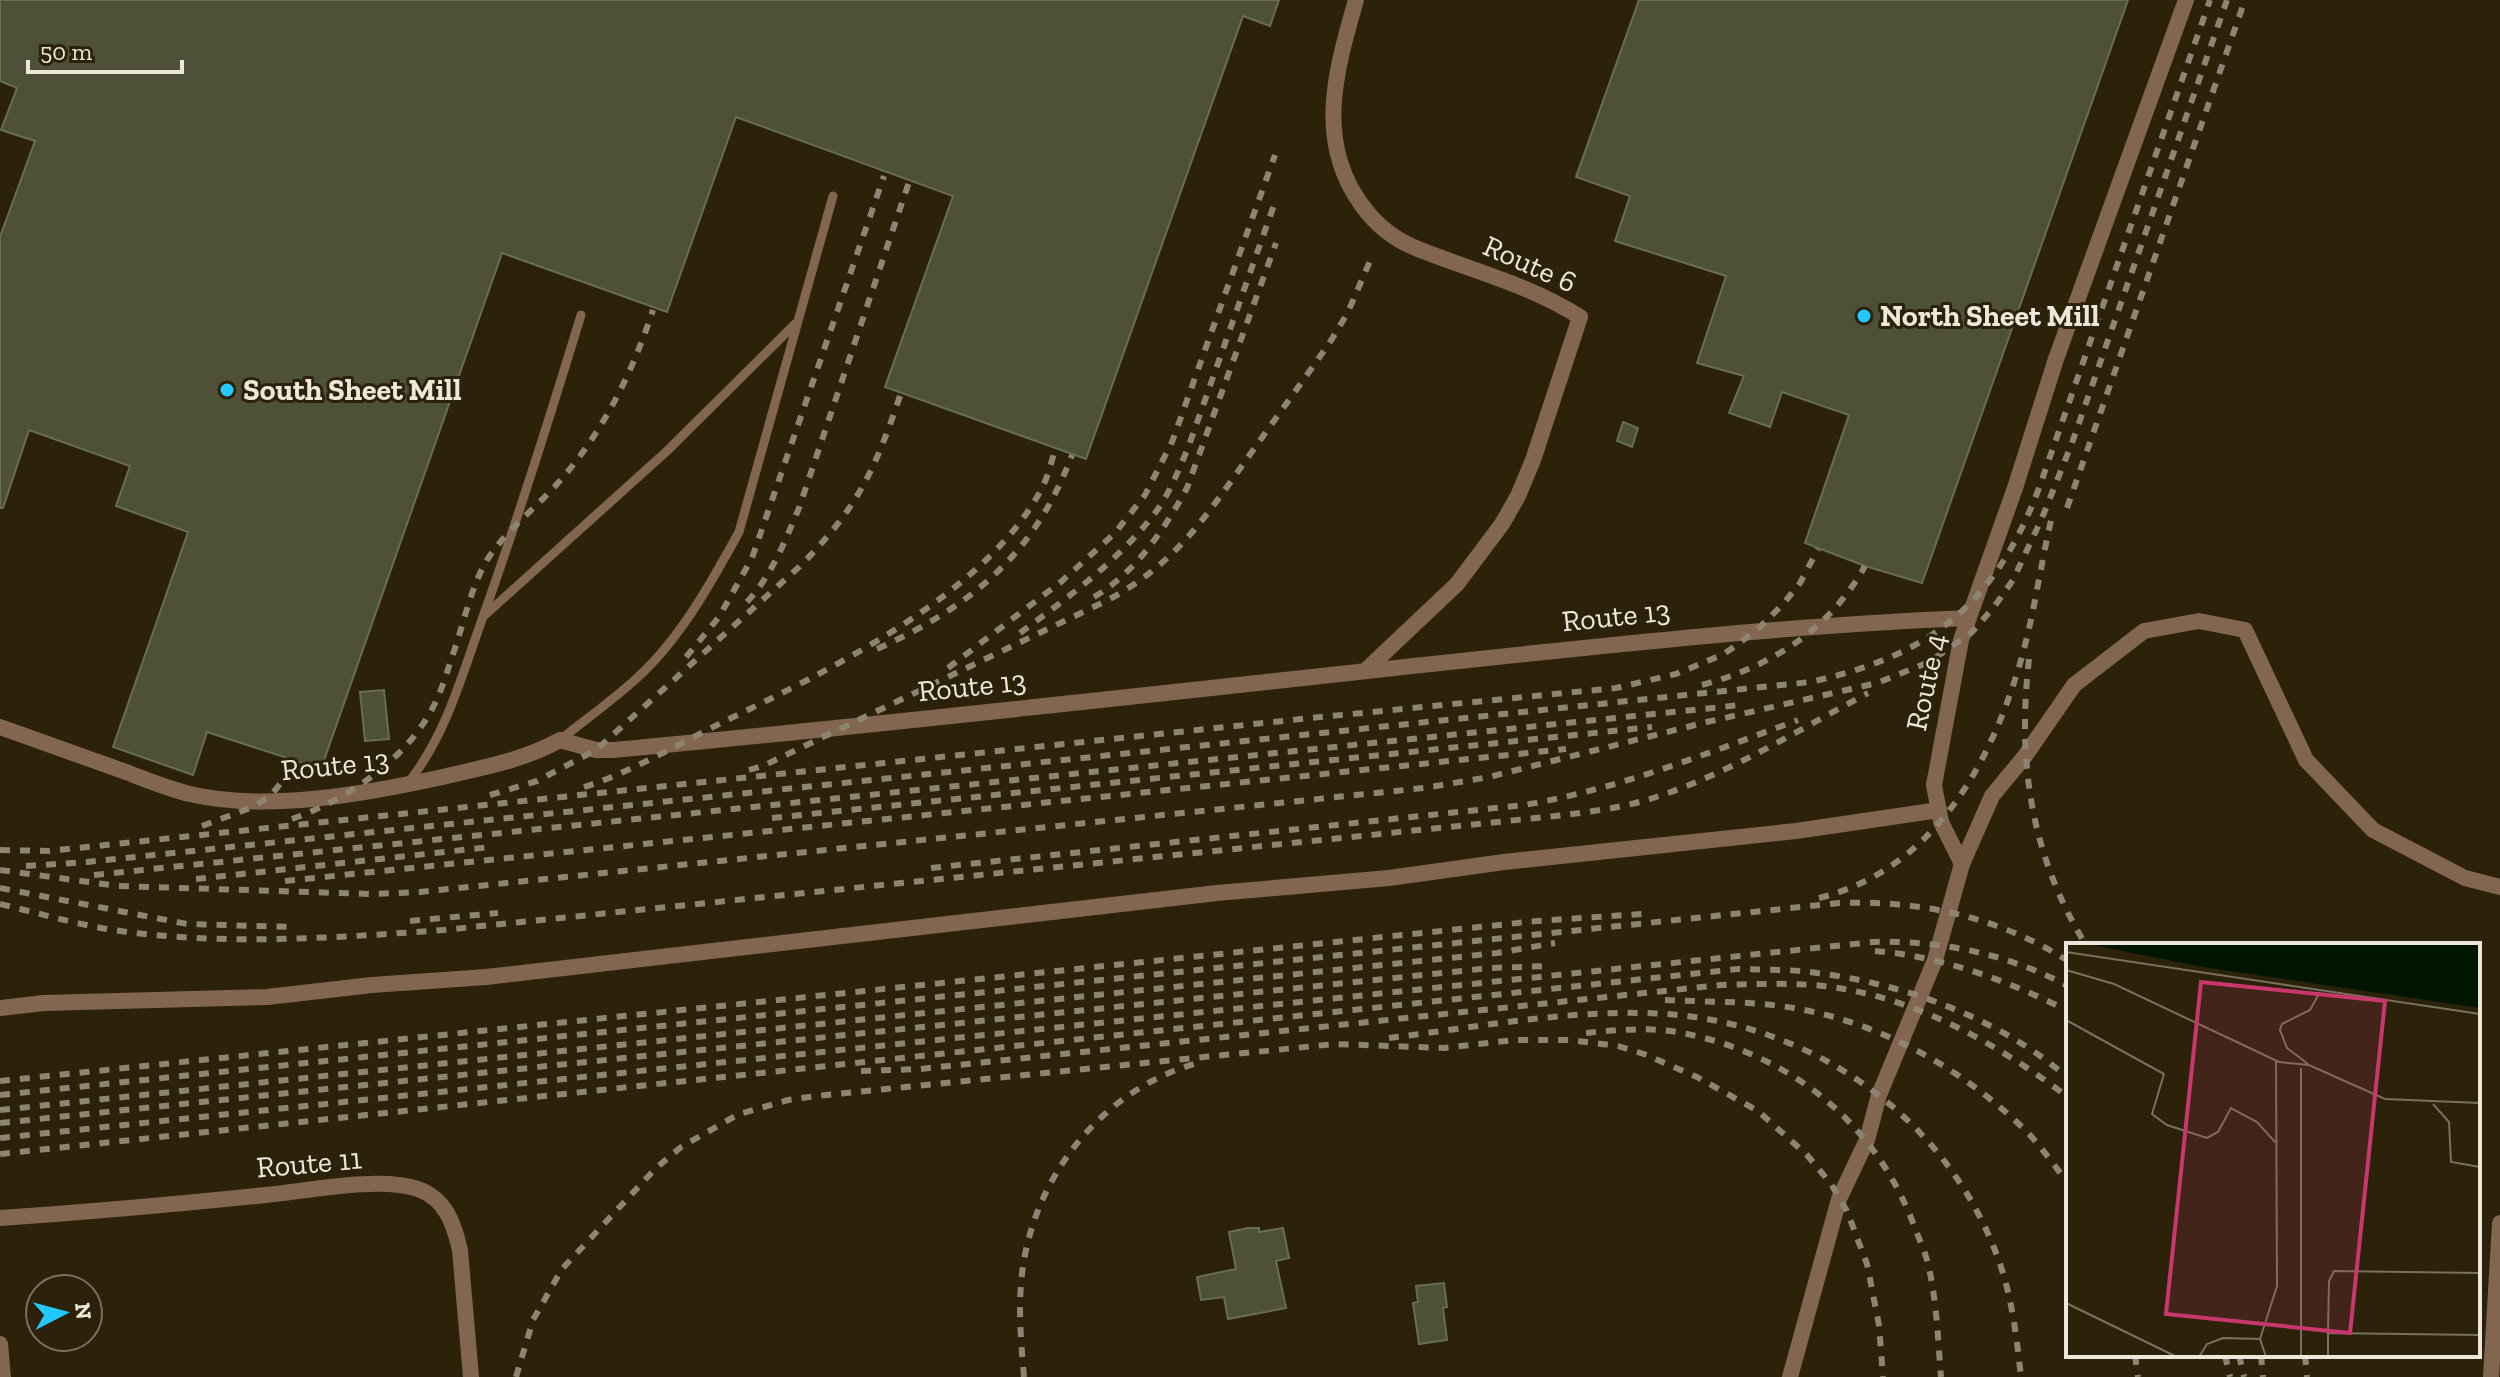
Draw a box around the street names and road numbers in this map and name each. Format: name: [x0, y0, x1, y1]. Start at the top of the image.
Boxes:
street label: Route 6: [1478, 228, 1582, 300]
street label: Route 13: [1560, 592, 1672, 640]
street label: Route 4: [1898, 630, 1954, 734]
street label: Route 13: [916, 662, 1028, 710]
street label: Route 13: [279, 741, 391, 789]
street label: Route 11: [255, 1140, 363, 1186]

